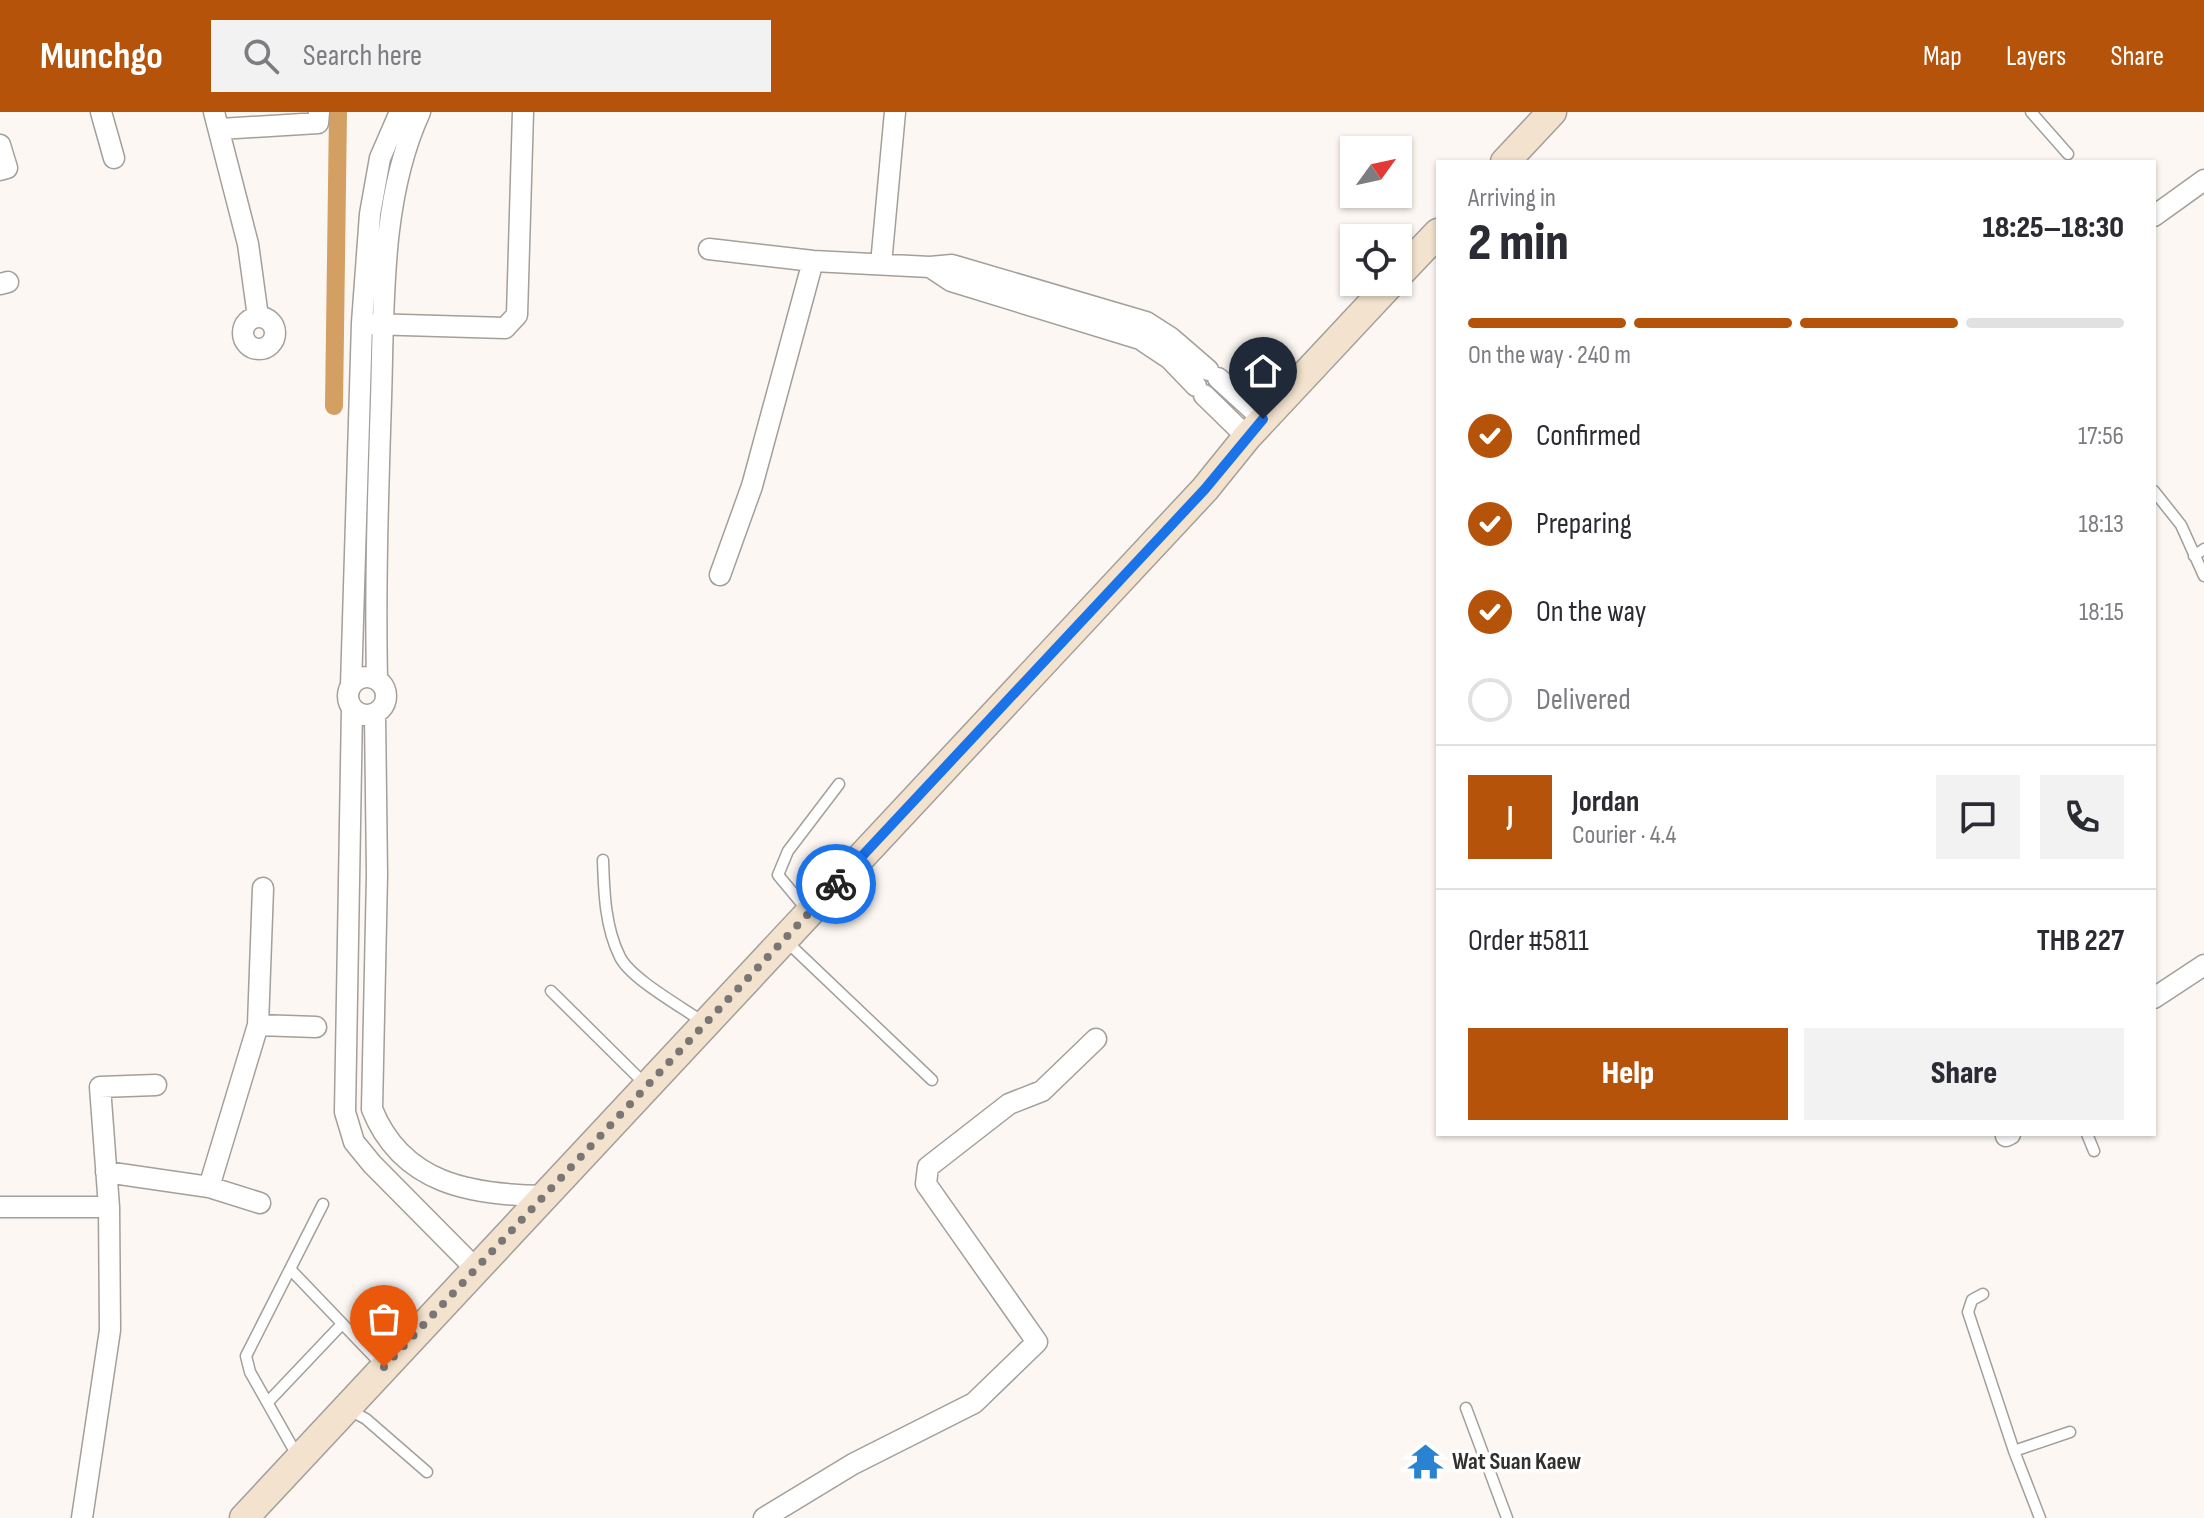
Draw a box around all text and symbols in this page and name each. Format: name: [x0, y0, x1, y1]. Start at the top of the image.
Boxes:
search box: [211, 20, 771, 92]
text: Munchgo: [40, 34, 163, 79]
icon: search: [239, 34, 283, 78]
text: Search here: [303, 38, 422, 74]
text: Map: [1923, 40, 1962, 73]
text: Layers: [2006, 40, 2066, 73]
text: Share: [2110, 40, 2164, 73]
north arrow: [1340, 136, 1412, 208]
map controls: [1340, 136, 1412, 296]
text: Arriving in: [1468, 183, 1556, 214]
text: 18:25–18:30: [1982, 210, 2124, 246]
text: 2 min: [1468, 212, 1569, 275]
button: locate: [1340, 224, 1412, 296]
pin: [1229, 337, 1297, 419]
text: On the way · 240 m: [1468, 340, 1631, 371]
icon: home: [1241, 349, 1285, 393]
icon: check: [1468, 414, 1512, 458]
text: Confirmed: [1536, 418, 1641, 454]
text: 17:56: [2078, 421, 2124, 452]
icon: check: [1468, 502, 1512, 546]
text: Preparing: [1536, 506, 1632, 542]
text: 18:13: [2079, 509, 2124, 540]
icon: check: [1468, 590, 1512, 634]
text: On the way: [1536, 594, 1646, 630]
text: 18:15: [2079, 597, 2124, 628]
text: Delivered: [1536, 682, 1631, 718]
button: chat: [1936, 775, 2020, 859]
button: phone: [2040, 775, 2124, 859]
text: Jordan: [1572, 784, 1639, 820]
text: J: [1507, 799, 1513, 835]
text: Courier · 4.4: [1572, 820, 1676, 851]
courier: [796, 844, 876, 924]
icon: bike: [814, 862, 858, 906]
text: Order #5811: [1468, 923, 1589, 959]
text: THB 227: [2037, 923, 2124, 959]
button: Help: [1468, 1028, 1788, 1120]
button: Share: [1804, 1028, 2124, 1120]
pin: [350, 1285, 418, 1367]
icon: bag: [362, 1297, 406, 1341]
temple icon: Wat Suan Kaew: [1407, 1442, 1445, 1480]
place label: Wat Suan Kaew: [1452, 1447, 1582, 1476]

